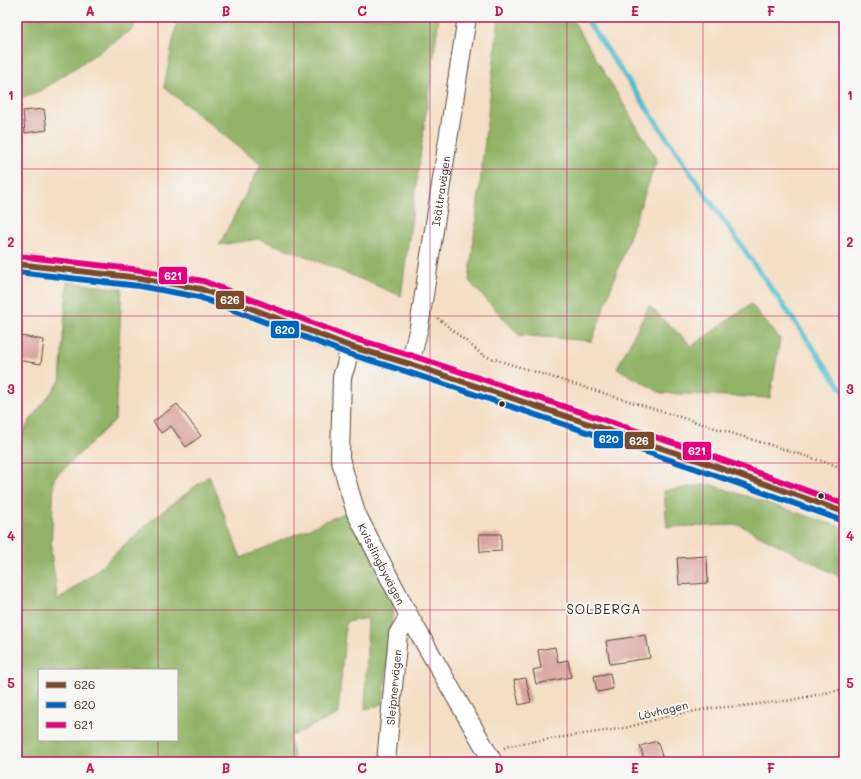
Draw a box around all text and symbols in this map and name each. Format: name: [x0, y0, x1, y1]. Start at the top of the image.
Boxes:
text: A: [85, 2, 95, 19]
text: B: [222, 2, 231, 19]
text: C: [357, 2, 367, 19]
text: D: [494, 2, 504, 19]
text: E: [631, 2, 639, 19]
text: F: [767, 2, 775, 19]
text: 1: [8, 86, 14, 103]
text: 1: [847, 86, 853, 103]
street label: Isättravägen: [427, 155, 453, 227]
text: 2: [7, 233, 15, 250]
text: 2: [846, 233, 854, 250]
line badge: 621: [158, 266, 188, 285]
text: 621: [164, 268, 182, 283]
line badge: 626: [215, 290, 245, 310]
text: 626: [220, 292, 240, 307]
line badge: 620: [270, 320, 300, 339]
text: 620: [275, 322, 295, 337]
text: 3: [7, 380, 15, 397]
text: 3: [846, 380, 854, 397]
unlabelled marker: [497, 399, 507, 409]
line badge: 620: [593, 430, 624, 449]
text: 620: [599, 431, 619, 446]
line badge: 626: [624, 431, 655, 450]
text: 626: [629, 433, 649, 448]
line badge: 621: [682, 441, 712, 461]
text: 621: [688, 443, 706, 458]
unlabelled marker: [816, 491, 826, 501]
street label: Kvisslingbyvägen: [355, 520, 409, 607]
text: 4: [7, 527, 15, 544]
text: 4: [846, 527, 854, 544]
district label: SOLBERGA: [567, 600, 641, 617]
street label: Sleipnervägen: [382, 649, 404, 726]
legend: [38, 669, 178, 741]
text: 5: [7, 674, 15, 691]
text: 5: [846, 674, 854, 691]
text: 626: [74, 676, 95, 692]
text: 620: [74, 696, 96, 712]
street label: Lövhagen: [637, 697, 689, 723]
text: 621: [74, 716, 93, 732]
text: A: [85, 759, 95, 776]
text: B: [222, 759, 231, 776]
text: C: [357, 759, 367, 776]
text: D: [494, 759, 504, 776]
text: E: [631, 759, 639, 776]
text: F: [767, 759, 775, 776]

